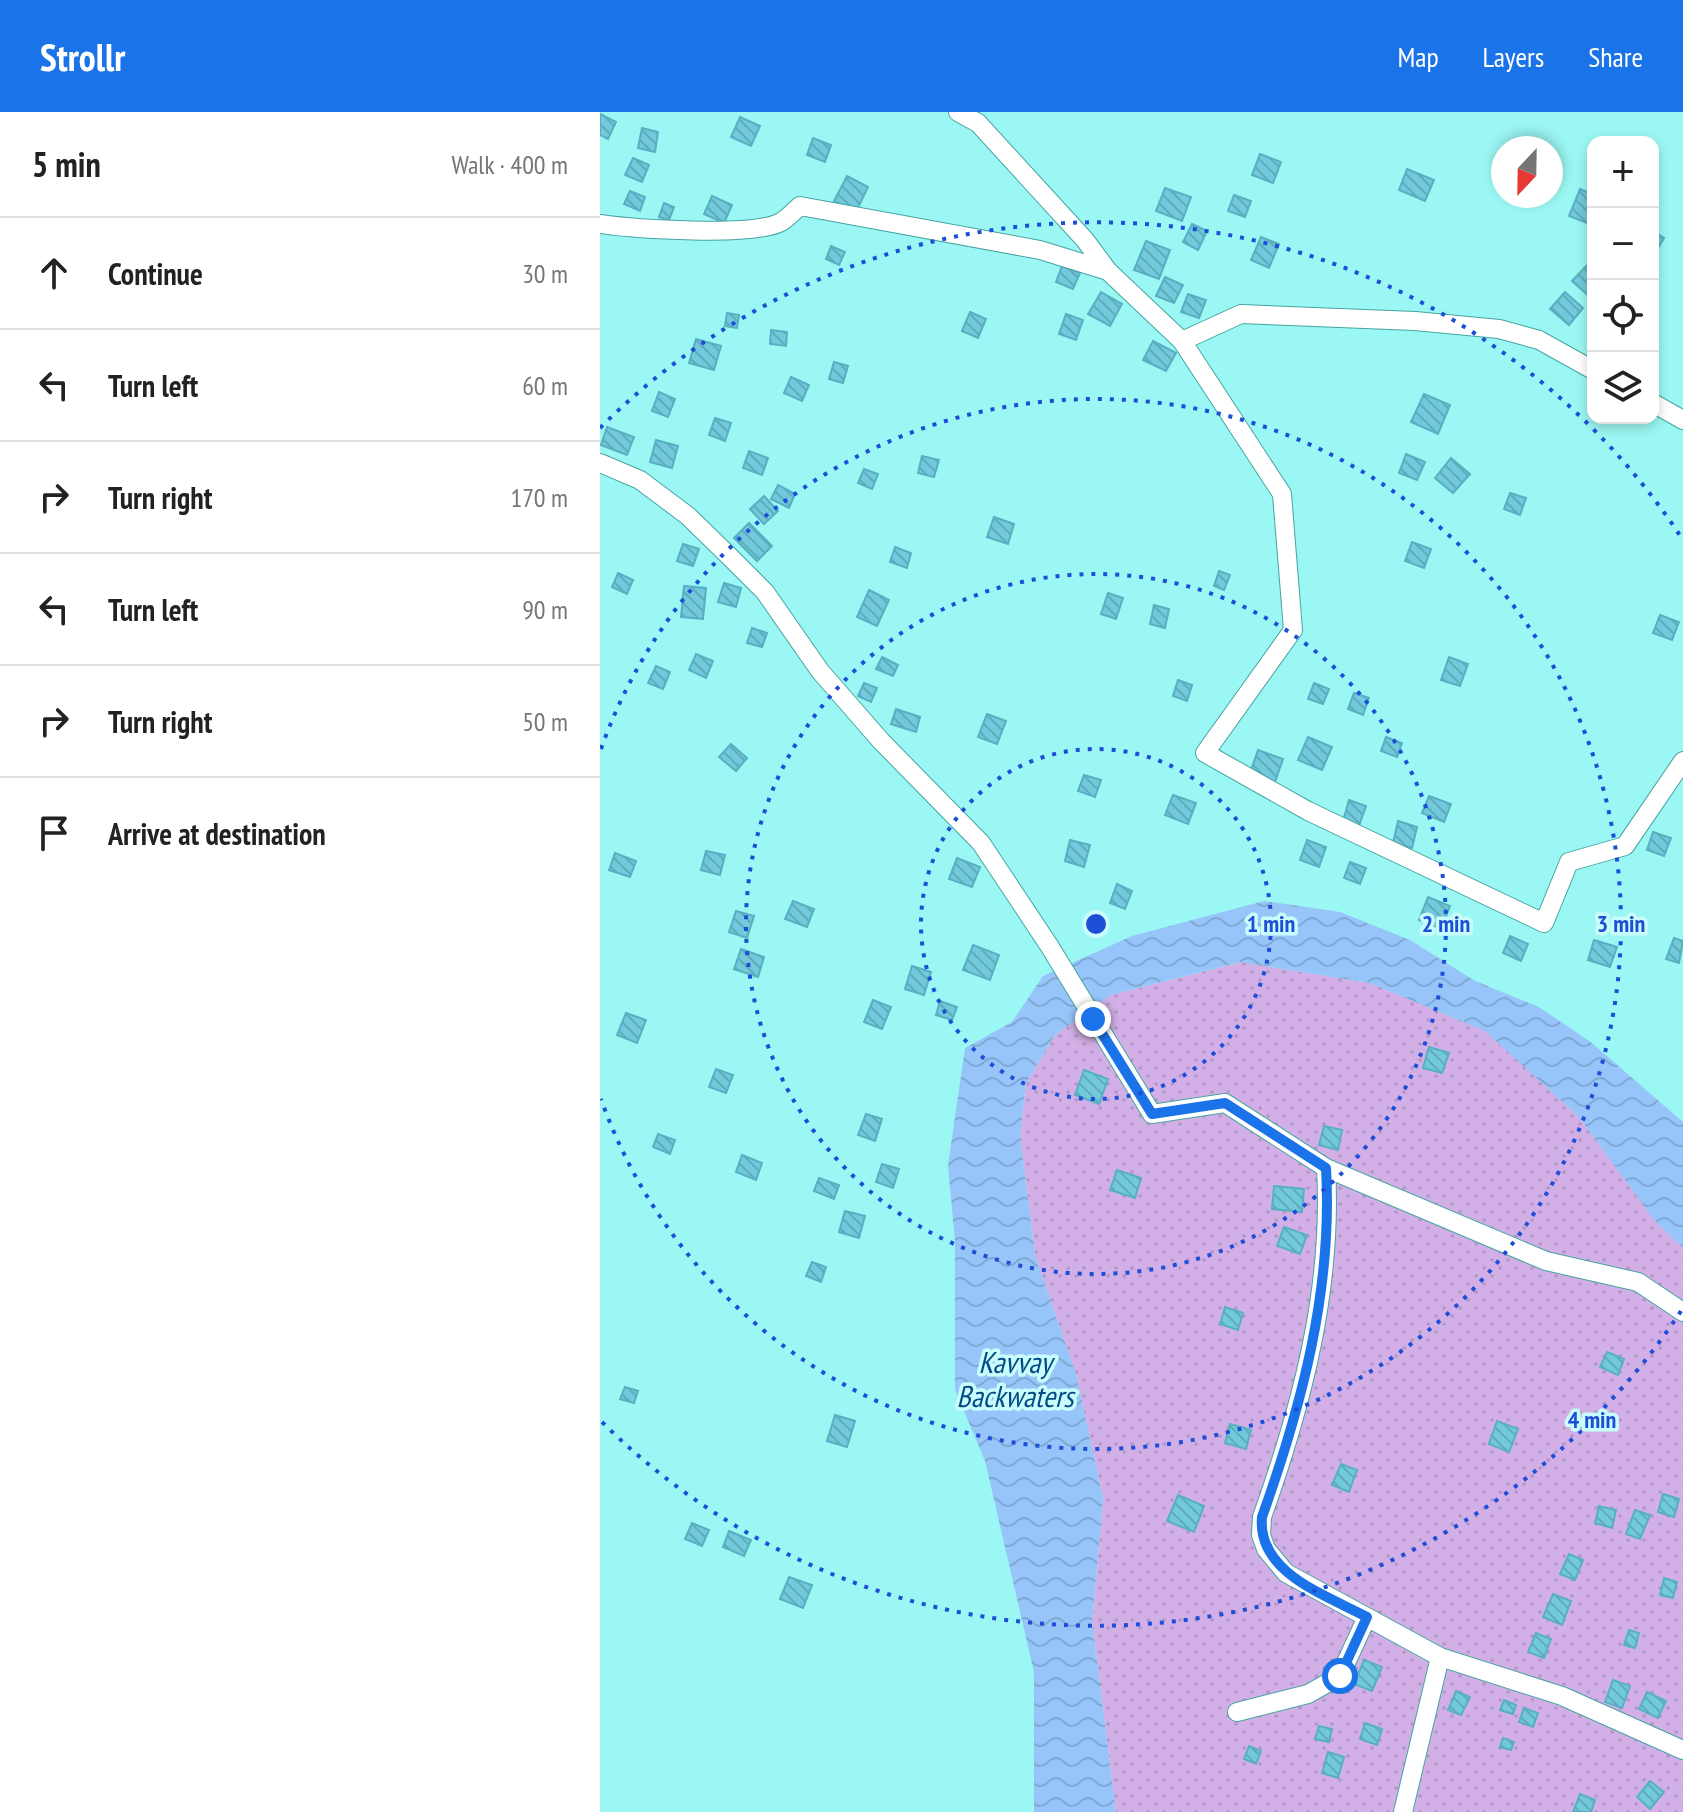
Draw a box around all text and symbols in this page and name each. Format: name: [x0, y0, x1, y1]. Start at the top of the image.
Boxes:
text: Strollr: [40, 32, 125, 81]
text: Map: [1397, 38, 1439, 75]
text: Layers: [1483, 38, 1544, 75]
text: Share: [1588, 38, 1643, 75]
north arrow: [1491, 136, 1563, 208]
map controls: [1587, 136, 1659, 424]
button: +: [1587, 136, 1659, 208]
text: 5 min: [32, 142, 101, 186]
text: Walk · 400 m: [451, 148, 568, 181]
button: −: [1587, 208, 1659, 280]
icon: ahead: [32, 251, 76, 295]
text: Continue: [108, 254, 203, 293]
text: 30 m: [522, 257, 568, 290]
button: locate: [1587, 280, 1659, 352]
button: layers: [1587, 352, 1659, 424]
icon: left: [32, 363, 76, 407]
text: Turn left: [108, 366, 198, 405]
text: 60 m: [522, 369, 568, 402]
icon: right: [32, 475, 76, 519]
text: Turn right: [108, 478, 212, 517]
text: 170 m: [510, 481, 568, 514]
icon: left: [32, 587, 76, 631]
text: Turn left: [108, 590, 198, 629]
text: 90 m: [522, 593, 568, 626]
icon: right: [32, 699, 76, 743]
text: Turn right: [108, 702, 212, 741]
text: 50 m: [522, 705, 568, 738]
icon: arrive: [32, 811, 76, 855]
text: Arrive at destination: [108, 814, 326, 853]
text: 1 min: [1247, 908, 1295, 939]
text: 2 min: [1422, 908, 1470, 939]
text: 3 min: [1597, 908, 1645, 939]
centre of rings: [1082, 910, 1110, 938]
route end: [1075, 1001, 1111, 1037]
water label: Kavvay Backwaters: [957, 1342, 1076, 1415]
text: 4 min: [1568, 1404, 1616, 1435]
route start: [1322, 1658, 1358, 1694]

